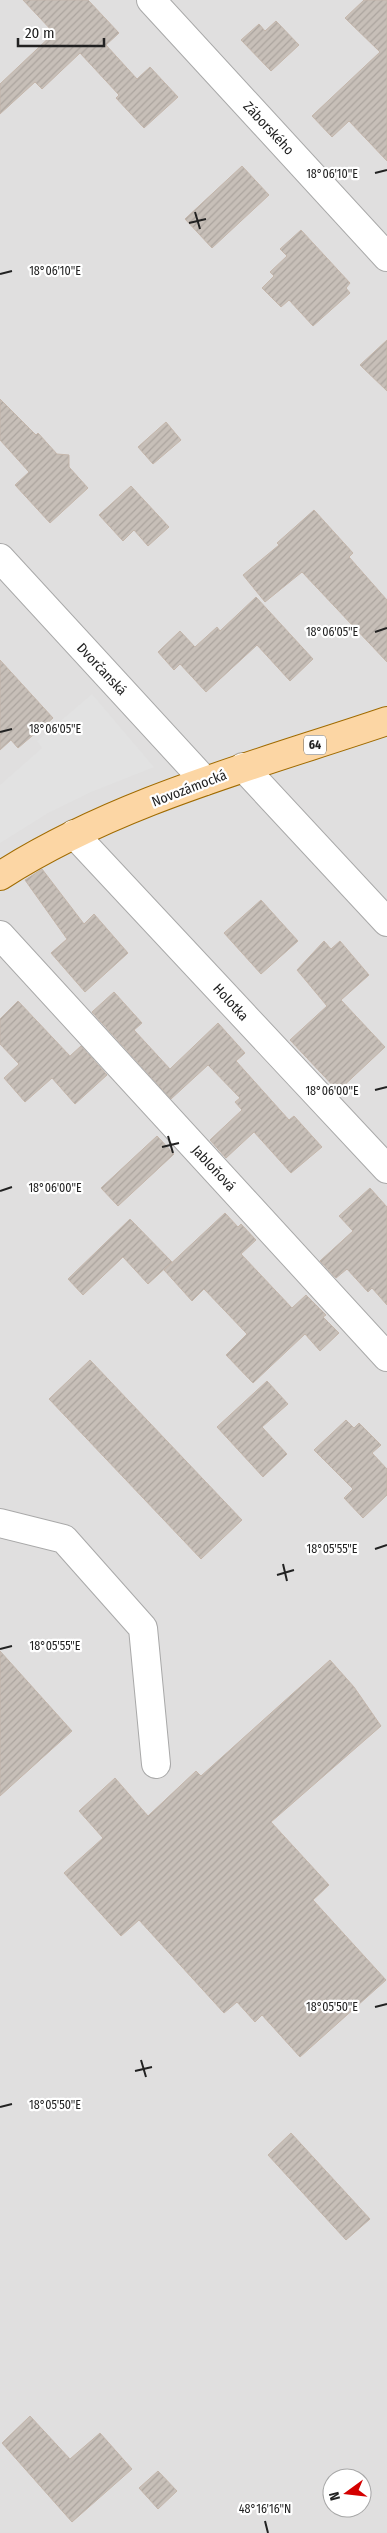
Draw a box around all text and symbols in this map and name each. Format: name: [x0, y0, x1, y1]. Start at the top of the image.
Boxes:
scale bar: [18, 15, 104, 47]
text: 20 m: [25, 24, 55, 42]
street label: Záborského: [240, 98, 298, 159]
text: 18°06'10"E: [306, 167, 358, 181]
text: 18°06'10"E: [29, 264, 81, 278]
text: 18°06'05"E: [306, 625, 358, 639]
street label: Dvorčanská: [73, 640, 130, 699]
text: 18°06'05"E: [29, 722, 81, 736]
road number: 64: [304, 736, 326, 754]
street label: Novozámocká: [149, 766, 229, 811]
street label: Holotka: [209, 980, 252, 1025]
text: 18°06'00"E: [305, 1084, 359, 1098]
street label: Jabloňová: [188, 1142, 239, 1195]
text: 18°06'00"E: [28, 1181, 82, 1195]
text: 18°05'55"E: [307, 1542, 358, 1556]
text: 18°05'55"E: [30, 1639, 81, 1653]
text: 18°05'50"E: [306, 2000, 358, 2014]
text: 18°05'50"E: [29, 2098, 81, 2112]
north arrow: [322, 2468, 372, 2518]
text: N: [326, 2490, 344, 2502]
text: 48°16'16"N: [239, 2502, 291, 2516]

